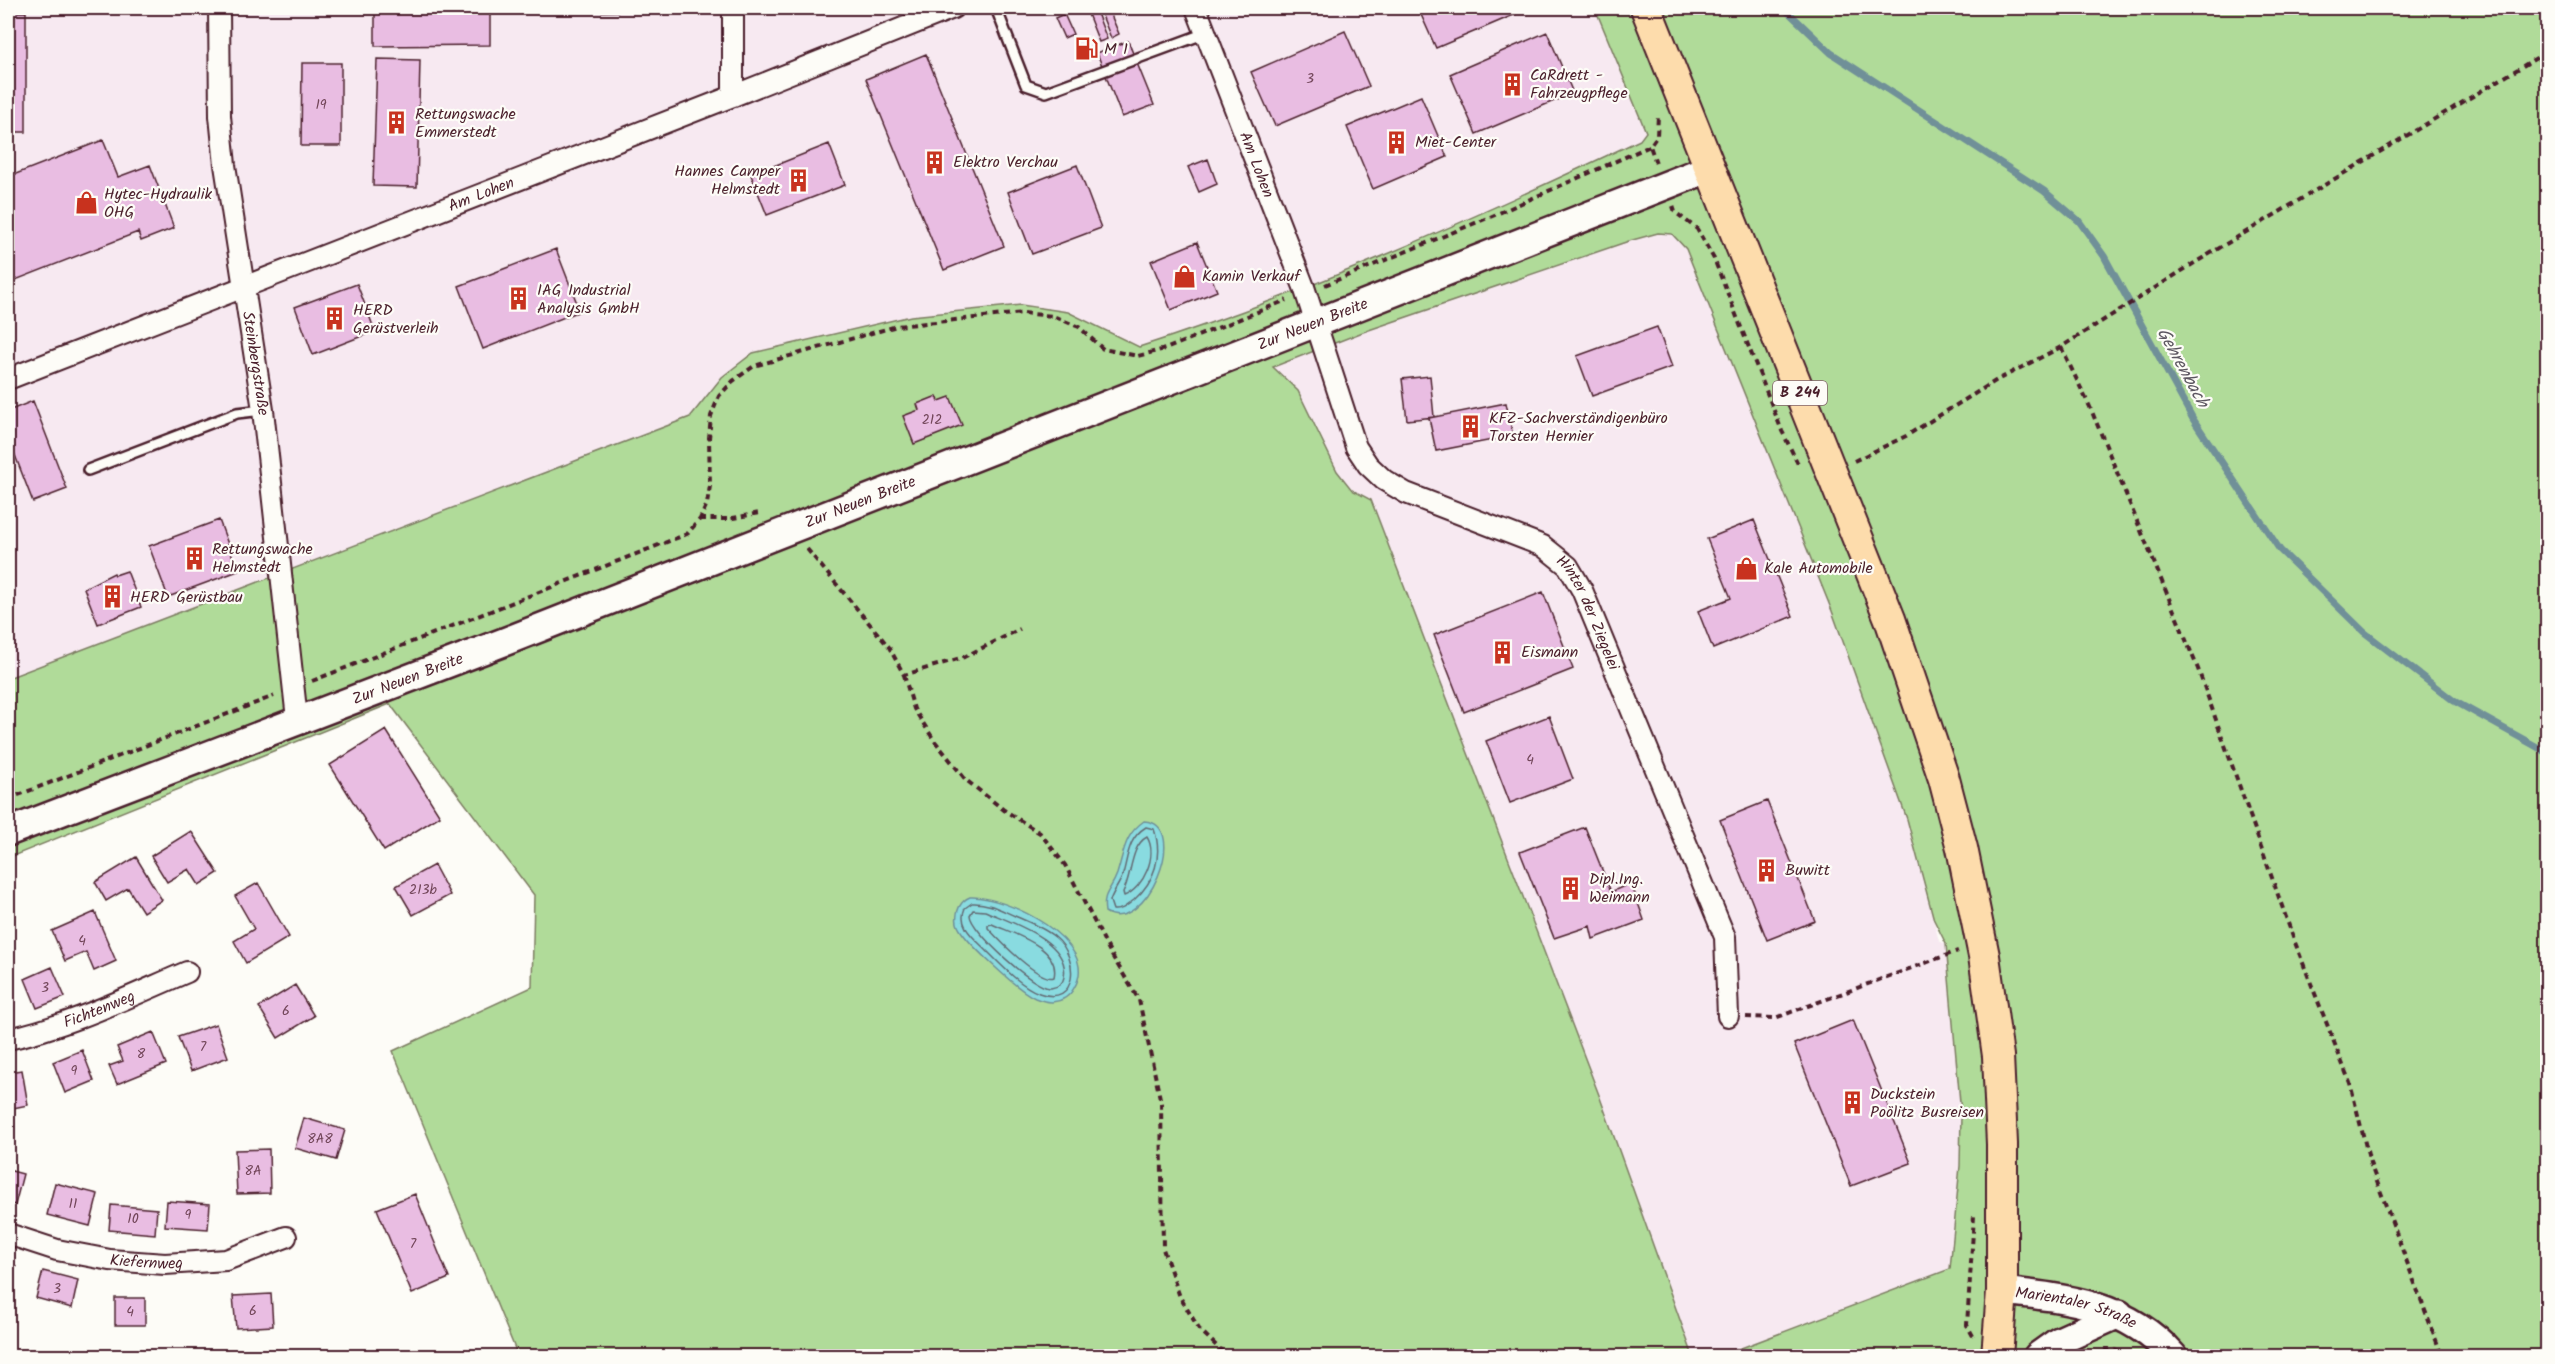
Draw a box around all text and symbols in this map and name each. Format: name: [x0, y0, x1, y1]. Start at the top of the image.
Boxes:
fuel station icon: M 1: [1073, 36, 1099, 62]
place label: M 1: [1104, 37, 1128, 62]
place label: CaRdrett - Fahrzeugpflege: [1530, 63, 1628, 106]
house number: 3: [1306, 68, 1314, 90]
building icon: CaRdrett - Fahrzeugpflege: [1499, 71, 1525, 97]
house number: 19: [315, 94, 327, 116]
place label: Rettungswache Emmerstedt: [415, 102, 516, 145]
building icon: Rettungswache Emmerstedt: [384, 110, 410, 136]
street label: Am Lohen: [1232, 128, 1281, 201]
building icon: Miet-Center: [1384, 129, 1410, 155]
place label: Miet-Center: [1415, 130, 1498, 155]
building icon: Elektro Verchau: [922, 149, 948, 175]
place label: Elektro Verchau: [953, 150, 1058, 175]
place label: Hannes Camper Helmstedt: [674, 159, 782, 202]
building icon: Hannes Camper Helmstedt: [785, 167, 811, 193]
street label: Am Lohen: [444, 170, 518, 219]
place label: Hytec-Hydraulik OHG: [104, 182, 213, 225]
shop icon: Hytec-Hydraulik OHG: [73, 190, 99, 216]
shop icon: Kamin Verkauf: [1171, 263, 1197, 289]
place label: Kamin Verkauf: [1202, 264, 1302, 289]
place label: IAG Industrial Analysis GmbH: [537, 278, 640, 321]
building icon: IAG Industrial Analysis GmbH: [506, 286, 532, 312]
street label: Zur Neuen Breite: [1254, 291, 1372, 357]
place label: HERD Gerüstverleih: [353, 298, 439, 341]
building icon: HERD Gerüstverleih: [322, 306, 348, 332]
street label: Steinbergstraße: [235, 309, 276, 417]
water label: Gehrenbach: [2148, 323, 2217, 415]
road number: B 244: [1773, 381, 1827, 405]
place label: KFZ-Sachverständigenbüro Torsten Hernier: [1489, 406, 1668, 449]
house number: 212: [922, 409, 942, 431]
building icon: KFZ-Sachverständigenbüro Torsten Hernier: [1458, 414, 1484, 440]
street label: Zur Neuen Breite: [801, 469, 919, 535]
place label: Rettungswache Helmstedt: [212, 537, 313, 580]
building icon: Rettungswache Helmstedt: [181, 545, 207, 571]
street label: Hinter der Ziegelei: [1551, 549, 1627, 675]
shop icon: Kale Automobile: [1733, 555, 1759, 581]
place label: Kale Automobile: [1764, 556, 1873, 581]
building icon: HERD Gerüstbau: [99, 584, 125, 610]
place label: HERD Gerüstbau: [130, 585, 243, 610]
building icon: Eismann: [1490, 639, 1516, 665]
place label: Eismann: [1521, 640, 1578, 665]
street label: Zur Neuen Breite: [348, 646, 467, 711]
house number: 4: [1526, 749, 1534, 771]
building icon: Buwitt: [1754, 857, 1780, 883]
place label: Buwitt: [1785, 858, 1831, 883]
place label: Dipl.Ing. Weimann: [1589, 867, 1650, 910]
building icon: Dipl.Ing. Weimann: [1558, 875, 1584, 901]
house number: 213b: [409, 879, 438, 901]
house number: 4: [78, 930, 86, 952]
house number: 3: [41, 977, 49, 999]
street label: Fichtenweg: [60, 984, 139, 1035]
house number: 6: [282, 1000, 290, 1022]
house number: 7: [200, 1036, 207, 1058]
house number: 8: [137, 1043, 146, 1065]
house number: 9: [71, 1060, 78, 1082]
place label: Duckstein Poölitz Busreisen: [1870, 1082, 1984, 1125]
building icon: Duckstein Poölitz Busreisen: [1839, 1090, 1865, 1116]
house number: 8A8: [307, 1128, 333, 1150]
house number: 8A: [245, 1160, 261, 1182]
house number: 11: [69, 1193, 77, 1215]
house number: 9: [185, 1204, 192, 1226]
house number: 10: [127, 1208, 139, 1230]
house number: 7: [410, 1233, 417, 1255]
street label: Kiefernweg: [109, 1248, 184, 1277]
house number: 3: [53, 1278, 61, 1300]
street label: Marientaler Straße: [2014, 1280, 2142, 1335]
house number: 6: [249, 1300, 257, 1322]
house number: 4: [126, 1301, 134, 1323]

